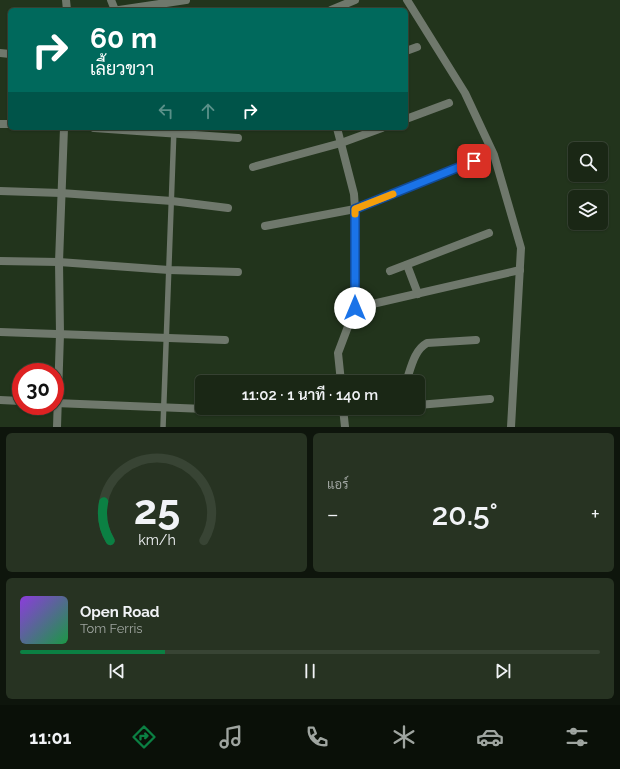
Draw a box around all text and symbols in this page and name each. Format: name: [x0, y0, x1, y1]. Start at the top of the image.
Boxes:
text: 60 m: [90, 22, 157, 55]
icon: right: [24, 24, 76, 76]
text: เลี้ยวขวา: [90, 58, 154, 79]
icon: left: [155, 100, 177, 122]
icon: ahead: [197, 100, 219, 122]
icon: right: [239, 100, 261, 122]
map controls: [568, 142, 608, 230]
button: search: [568, 142, 608, 182]
pin: [457, 144, 491, 178]
icon: arrive: [463, 150, 485, 172]
button: layers: [568, 190, 608, 230]
position arrow: [334, 287, 376, 329]
speed limit sign: 30: [12, 363, 64, 415]
text: 11:02 · 1 นาที · 140 m: [242, 386, 378, 404]
text: แอร์: [327, 477, 348, 492]
text: 25: [133, 484, 180, 533]
text: 20.5°: [432, 497, 498, 532]
text: −: [327, 501, 339, 527]
text: +: [591, 501, 600, 527]
text: km/h: [138, 531, 175, 547]
text: Open Road: [80, 603, 160, 621]
text: Tom Ferris: [80, 621, 143, 636]
icon: previous: [106, 660, 128, 682]
icon: pause: [299, 660, 321, 682]
icon: next: [492, 660, 514, 682]
icon: directions: [130, 723, 158, 751]
icon: music: [217, 723, 245, 751]
icon: phone: [303, 723, 331, 751]
icon: climate: [390, 723, 418, 751]
icon: car: [476, 723, 504, 751]
icon: filters: [563, 723, 591, 751]
text: 11:01: [29, 727, 71, 748]

